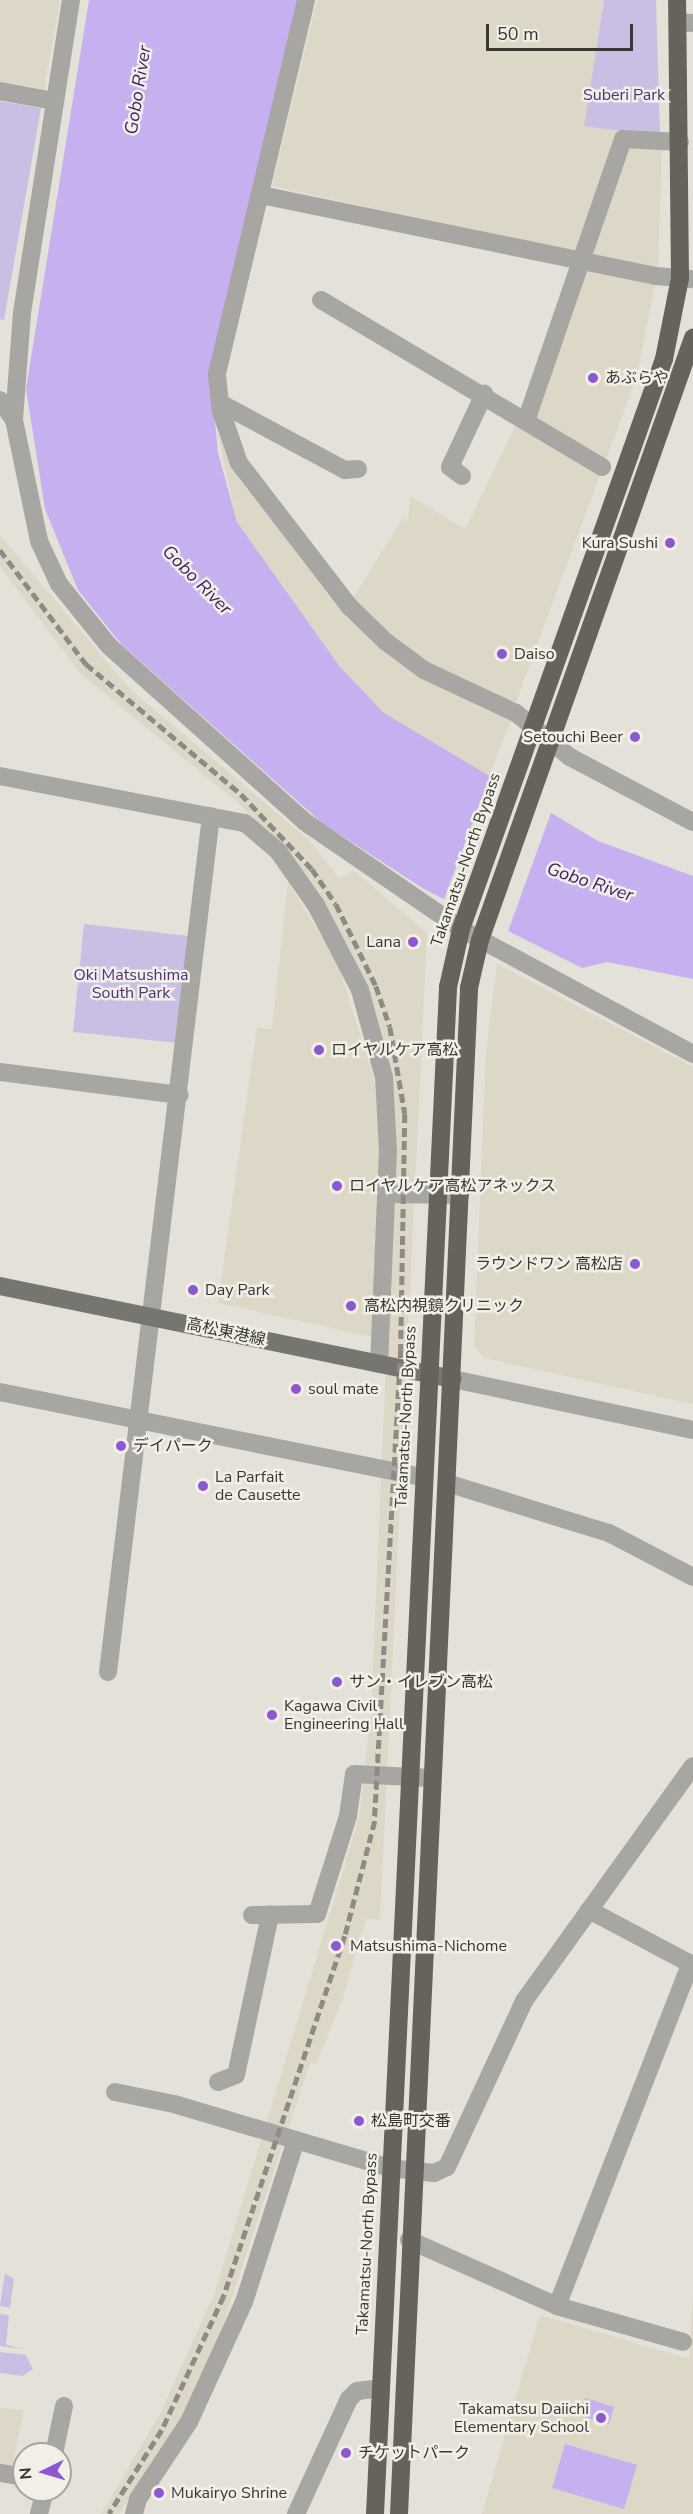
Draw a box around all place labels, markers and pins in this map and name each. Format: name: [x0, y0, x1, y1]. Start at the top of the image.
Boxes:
place label: あぶらや: [605, 368, 669, 388]
marker: あぶらや: [586, 371, 600, 385]
place label: Kura Sushi: [582, 533, 658, 553]
marker: Kura Sushi: [663, 536, 677, 550]
place label: Daiso: [514, 644, 555, 664]
marker: Daiso: [495, 647, 509, 661]
place label: Setouchi Beer: [523, 727, 623, 747]
marker: Setouchi Beer: [628, 730, 642, 744]
place label: Lana: [366, 932, 401, 952]
marker: Lana: [406, 935, 420, 949]
place label: ロイヤルケア高松: [331, 1040, 459, 1060]
marker: ロイヤルケア高松: [312, 1043, 326, 1057]
place label: ロイヤルケア高松アネックス: [349, 1176, 557, 1196]
marker: ロイヤルケア高松アネックス: [330, 1179, 344, 1193]
place label: ラウンドワン 高松店: [475, 1254, 623, 1274]
marker: ラウンドワン 高松店: [628, 1257, 642, 1271]
place label: Day Park: [205, 1280, 270, 1300]
marker: Day Park: [186, 1283, 200, 1297]
place label: 高松内視鏡クリニック: [364, 1296, 524, 1316]
marker: 高松内視鏡クリニック: [342, 1297, 360, 1315]
place label: soul mate: [308, 1379, 379, 1399]
marker: soul mate: [289, 1382, 303, 1396]
place label: デイパーク: [133, 1436, 213, 1456]
marker: デイパーク: [114, 1439, 128, 1453]
place label: La Parfait de Causette: [215, 1467, 301, 1505]
marker: La Parfait de Causette: [196, 1479, 210, 1493]
place label: サン・イレブン高松: [349, 1672, 493, 1692]
marker: サン・イレブン高松: [330, 1675, 344, 1689]
place label: Kagawa Civil Engineering Hall: [284, 1696, 404, 1734]
marker: Kagawa Civil Engineering Hall: [265, 1708, 279, 1722]
place label: Matsushima-Nichome: [350, 1936, 507, 1956]
marker: Matsushima-Nichome: [327, 1937, 345, 1955]
place label: 松島町交番: [371, 2111, 451, 2131]
marker: 松島町交番: [352, 2114, 366, 2128]
place label: Takamatsu Daiichi Elementary School: [454, 2399, 589, 2437]
marker: Takamatsu Daiichi Elementary School: [594, 2411, 608, 2425]
place label: チケットパーク: [358, 2443, 470, 2463]
marker: チケットパーク: [339, 2446, 353, 2460]
place label: Mukairyo Shrine: [171, 2483, 287, 2503]
marker: Mukairyo Shrine: [152, 2486, 166, 2500]

